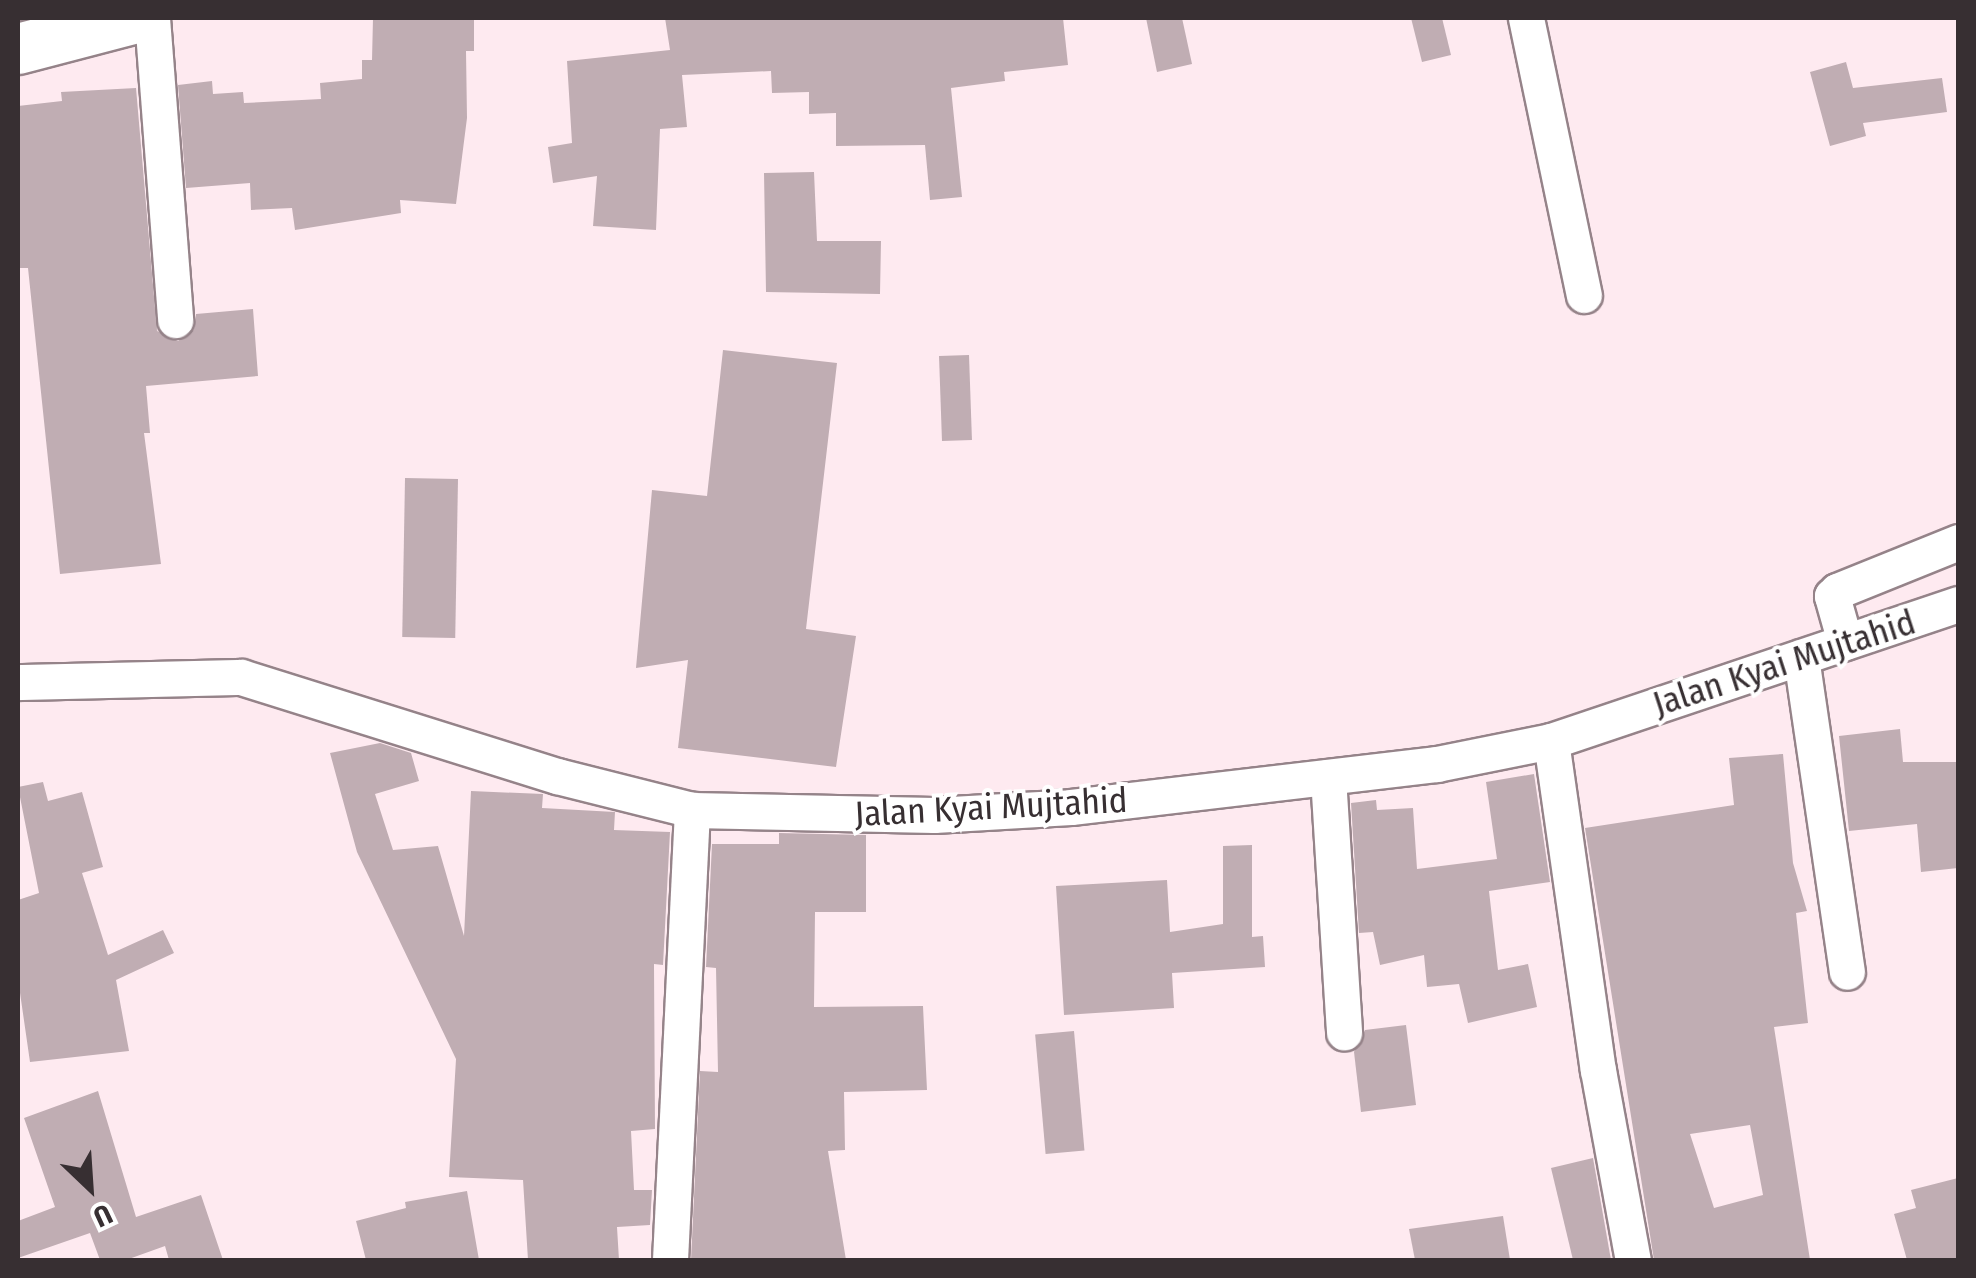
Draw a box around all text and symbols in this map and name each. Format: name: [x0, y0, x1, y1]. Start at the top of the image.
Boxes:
street label: Jalan Kyai Mujtahid: [1648, 601, 1920, 725]
street label: Jalan Kyai Mujtahid: [854, 779, 1128, 835]
north arrow: [40, 1138, 140, 1238]
text: U: [88, 1197, 117, 1234]

